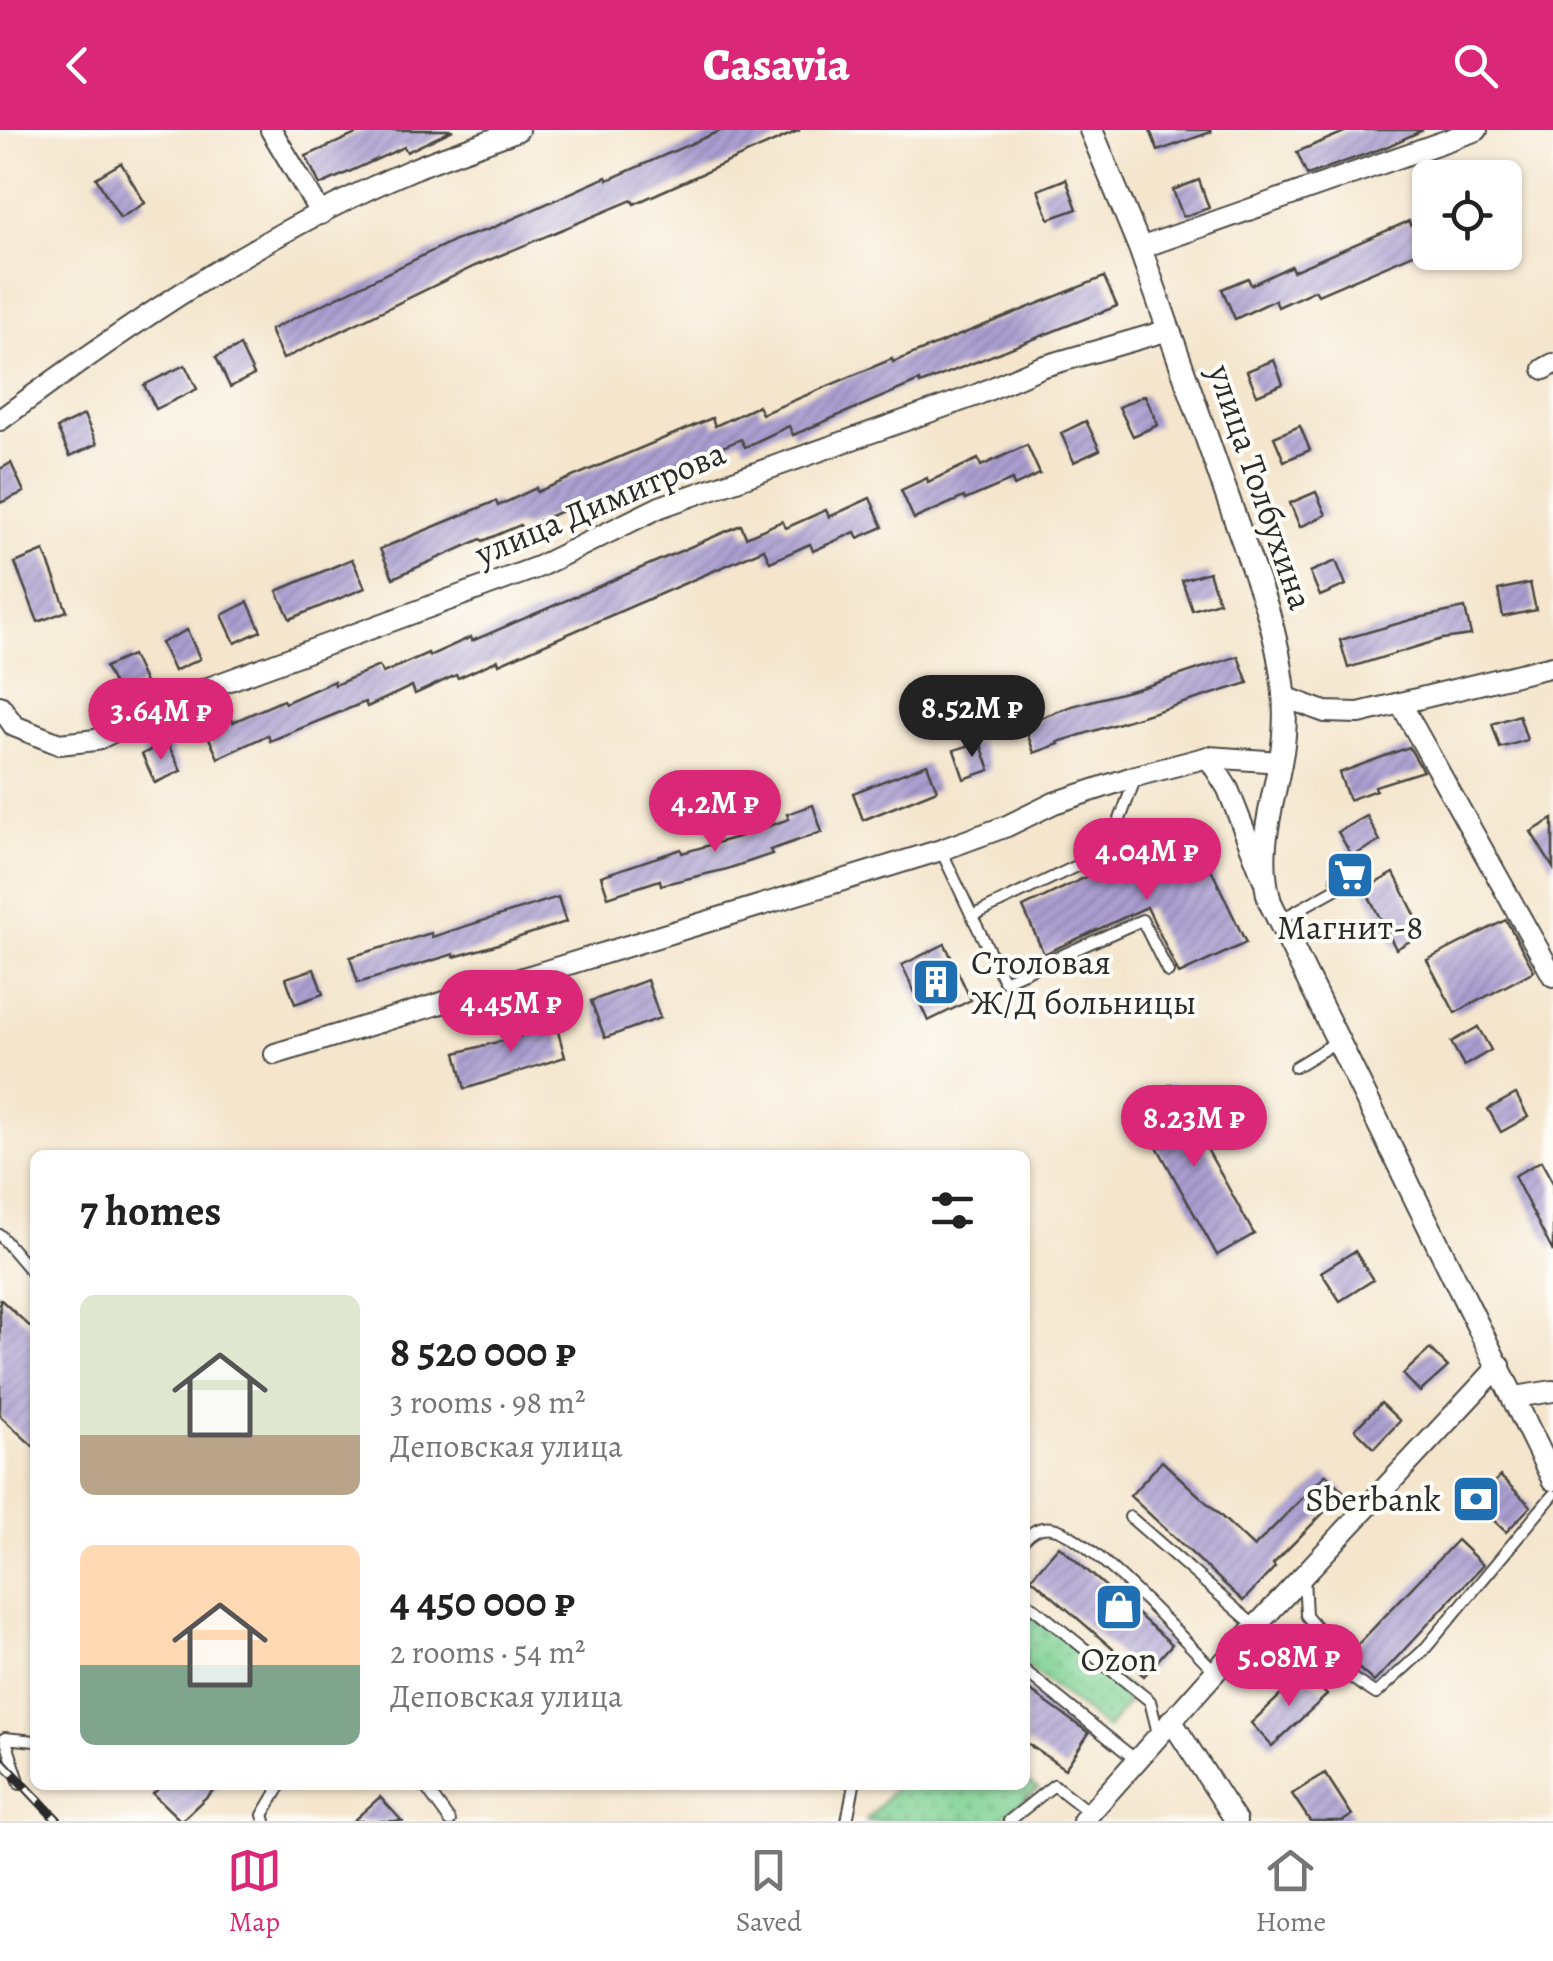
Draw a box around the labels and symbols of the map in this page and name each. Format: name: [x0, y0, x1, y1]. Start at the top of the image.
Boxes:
street label: улица Толбухина: [1196, 357, 1325, 616]
street label: улица Димитрова: [467, 429, 733, 578]
pin: 8.52M ₽: [880, 675, 1064, 760]
pin: 3.64M ₽: [69, 678, 253, 763]
pin: 4.2M ₽: [634, 770, 796, 855]
pin: 4.04M ₽: [1055, 818, 1239, 903]
supermarket icon: Магнит-8: [1324, 849, 1376, 901]
place label: Магнит-8: [1277, 903, 1423, 951]
place label: Столовая Ж/Д больницы: [971, 938, 1196, 1026]
building icon: Столовая Ж/Д больницы: [910, 956, 962, 1008]
pin: 4.45M ₽: [419, 970, 603, 1055]
pin: 8.23M ₽: [1102, 1085, 1286, 1170]
bank icon: Sberbank: [1450, 1473, 1502, 1525]
place label: Sberbank: [1305, 1475, 1441, 1523]
shop icon: Ozon: [1093, 1581, 1145, 1633]
pin: 5.08M ₽: [1197, 1624, 1381, 1709]
place label: Ozon: [1081, 1635, 1157, 1683]

